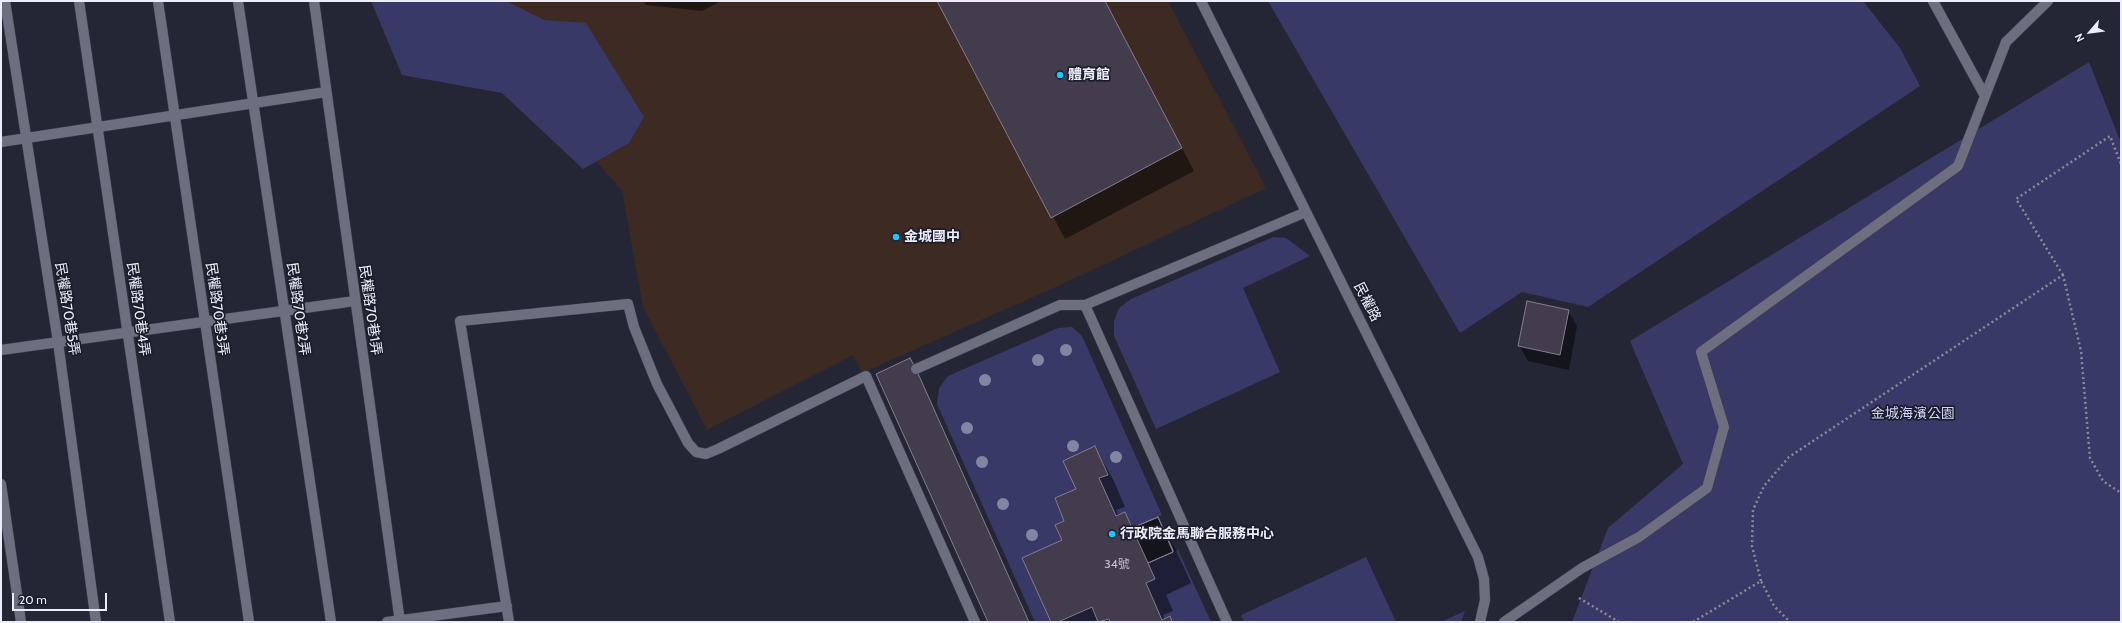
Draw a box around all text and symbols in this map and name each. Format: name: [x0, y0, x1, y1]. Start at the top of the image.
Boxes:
north arrow: [2070, 12, 2110, 52]
text: N: [2071, 31, 2087, 44]
place label: 體育館: [1068, 67, 1110, 83]
marker: 體育館: [1055, 70, 1065, 80]
place label: 金城國中: [904, 229, 960, 245]
marker: 金城國中: [891, 232, 901, 242]
street label: 民權路70巷5弄: [51, 261, 83, 357]
street label: 民權路70巷4弄: [123, 261, 153, 357]
street label: 民權路70巷3弄: [202, 261, 232, 357]
street label: 民權路70巷2弄: [283, 261, 313, 357]
street label: 民權路70巷1弄: [355, 264, 385, 356]
street label: 民權路: [1350, 279, 1384, 325]
park label: 金城海濱公園: [1871, 406, 1955, 422]
place label: 行政院金馬聯合服務中心: [1120, 526, 1274, 542]
marker: 行政院金馬聯合服務中心: [1107, 529, 1117, 539]
house number: 34號: [1104, 557, 1130, 571]
scale bar: [14, 585, 109, 611]
text: 20 m: [19, 592, 47, 607]

